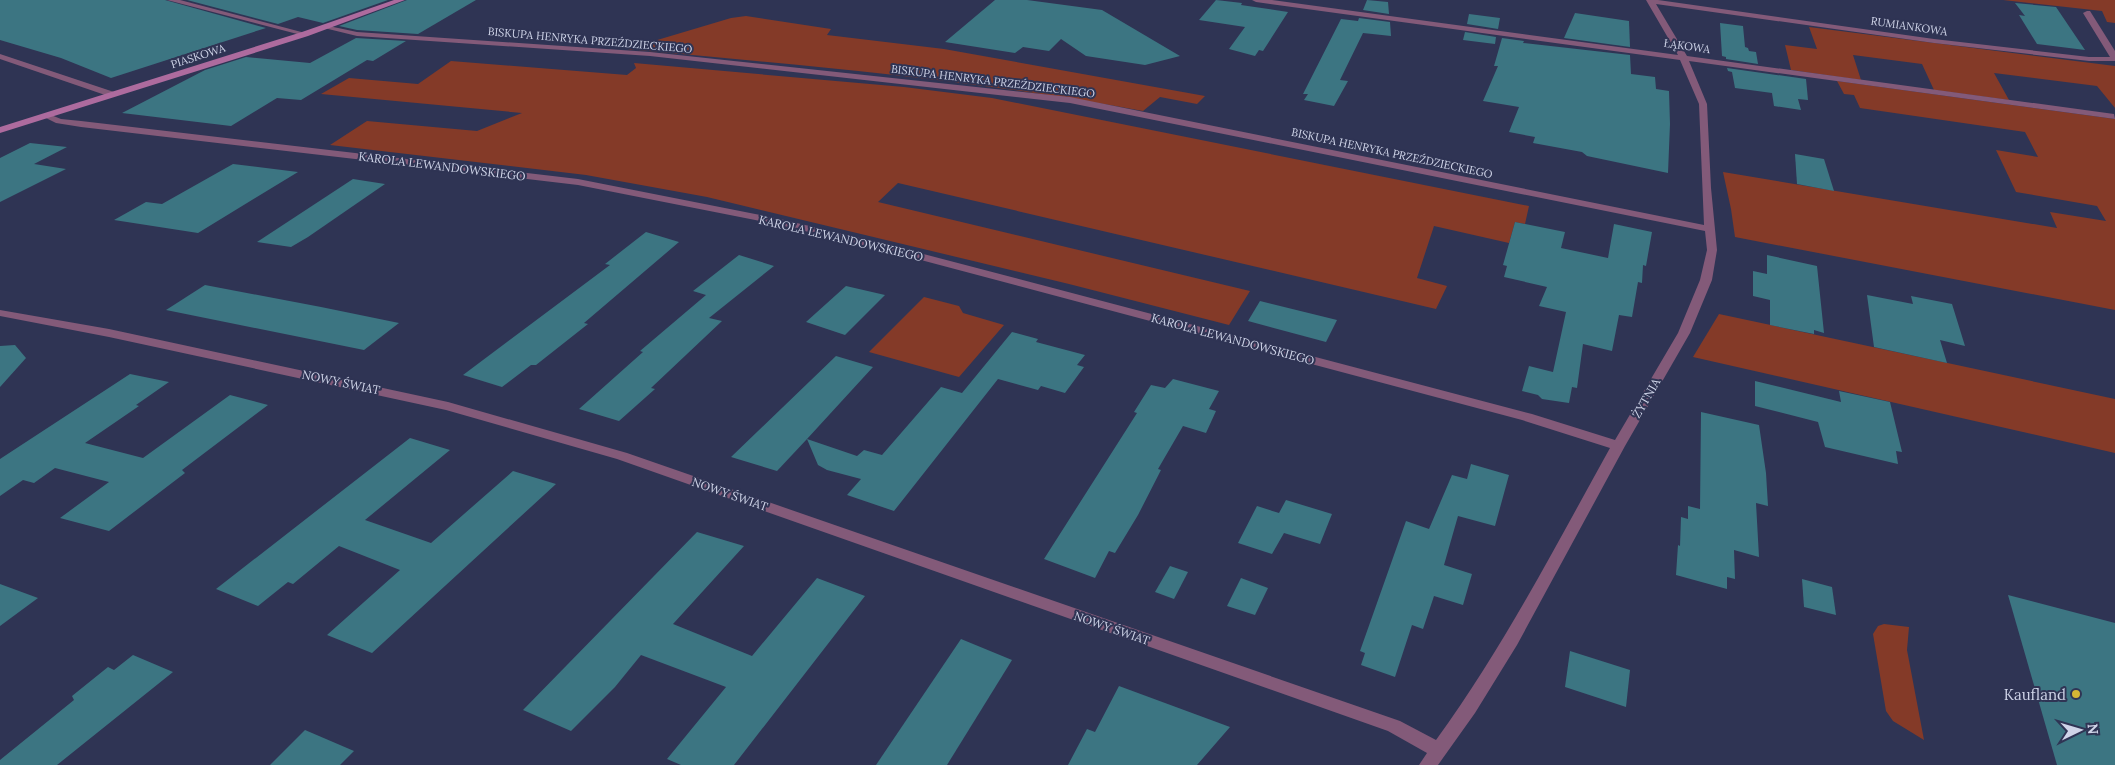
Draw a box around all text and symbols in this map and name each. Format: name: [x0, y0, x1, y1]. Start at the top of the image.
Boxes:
street label: RUMIANKOWA: [1870, 14, 1949, 38]
street label: BISKUPA HENRYKA PRZEŹDZIECKIEGO: [487, 24, 693, 56]
street label: ŁĄKOWA: [1663, 36, 1712, 56]
street label: PIASKOWA: [169, 40, 228, 71]
street label: BISKUPA HENRYKA PRZEŹDZIECKIEGO: [890, 62, 1096, 100]
street label: BISKUPA HENRYKA PRZEŹDZIECKIEGO: [1290, 125, 1494, 181]
street label: KAROLA LEWANDOWSKIEGO: [358, 148, 526, 184]
street label: KAROLA LEWANDOWSKIEGO: [757, 212, 925, 264]
street label: KAROLA LEWANDOWSKIEGO: [1150, 310, 1316, 368]
street label: NOWY ŚWIAT: [301, 366, 382, 398]
street label: ŻYTNIA: [1629, 375, 1664, 421]
street label: NOWY ŚWIAT: [690, 474, 770, 514]
street label: NOWY ŚWIAT: [1072, 608, 1152, 648]
place label: Kaufland: [2004, 685, 2066, 704]
marker: Kaufland: [2070, 688, 2082, 700]
north arrow: [2055, 705, 2105, 755]
text: N: [2084, 723, 2102, 735]

